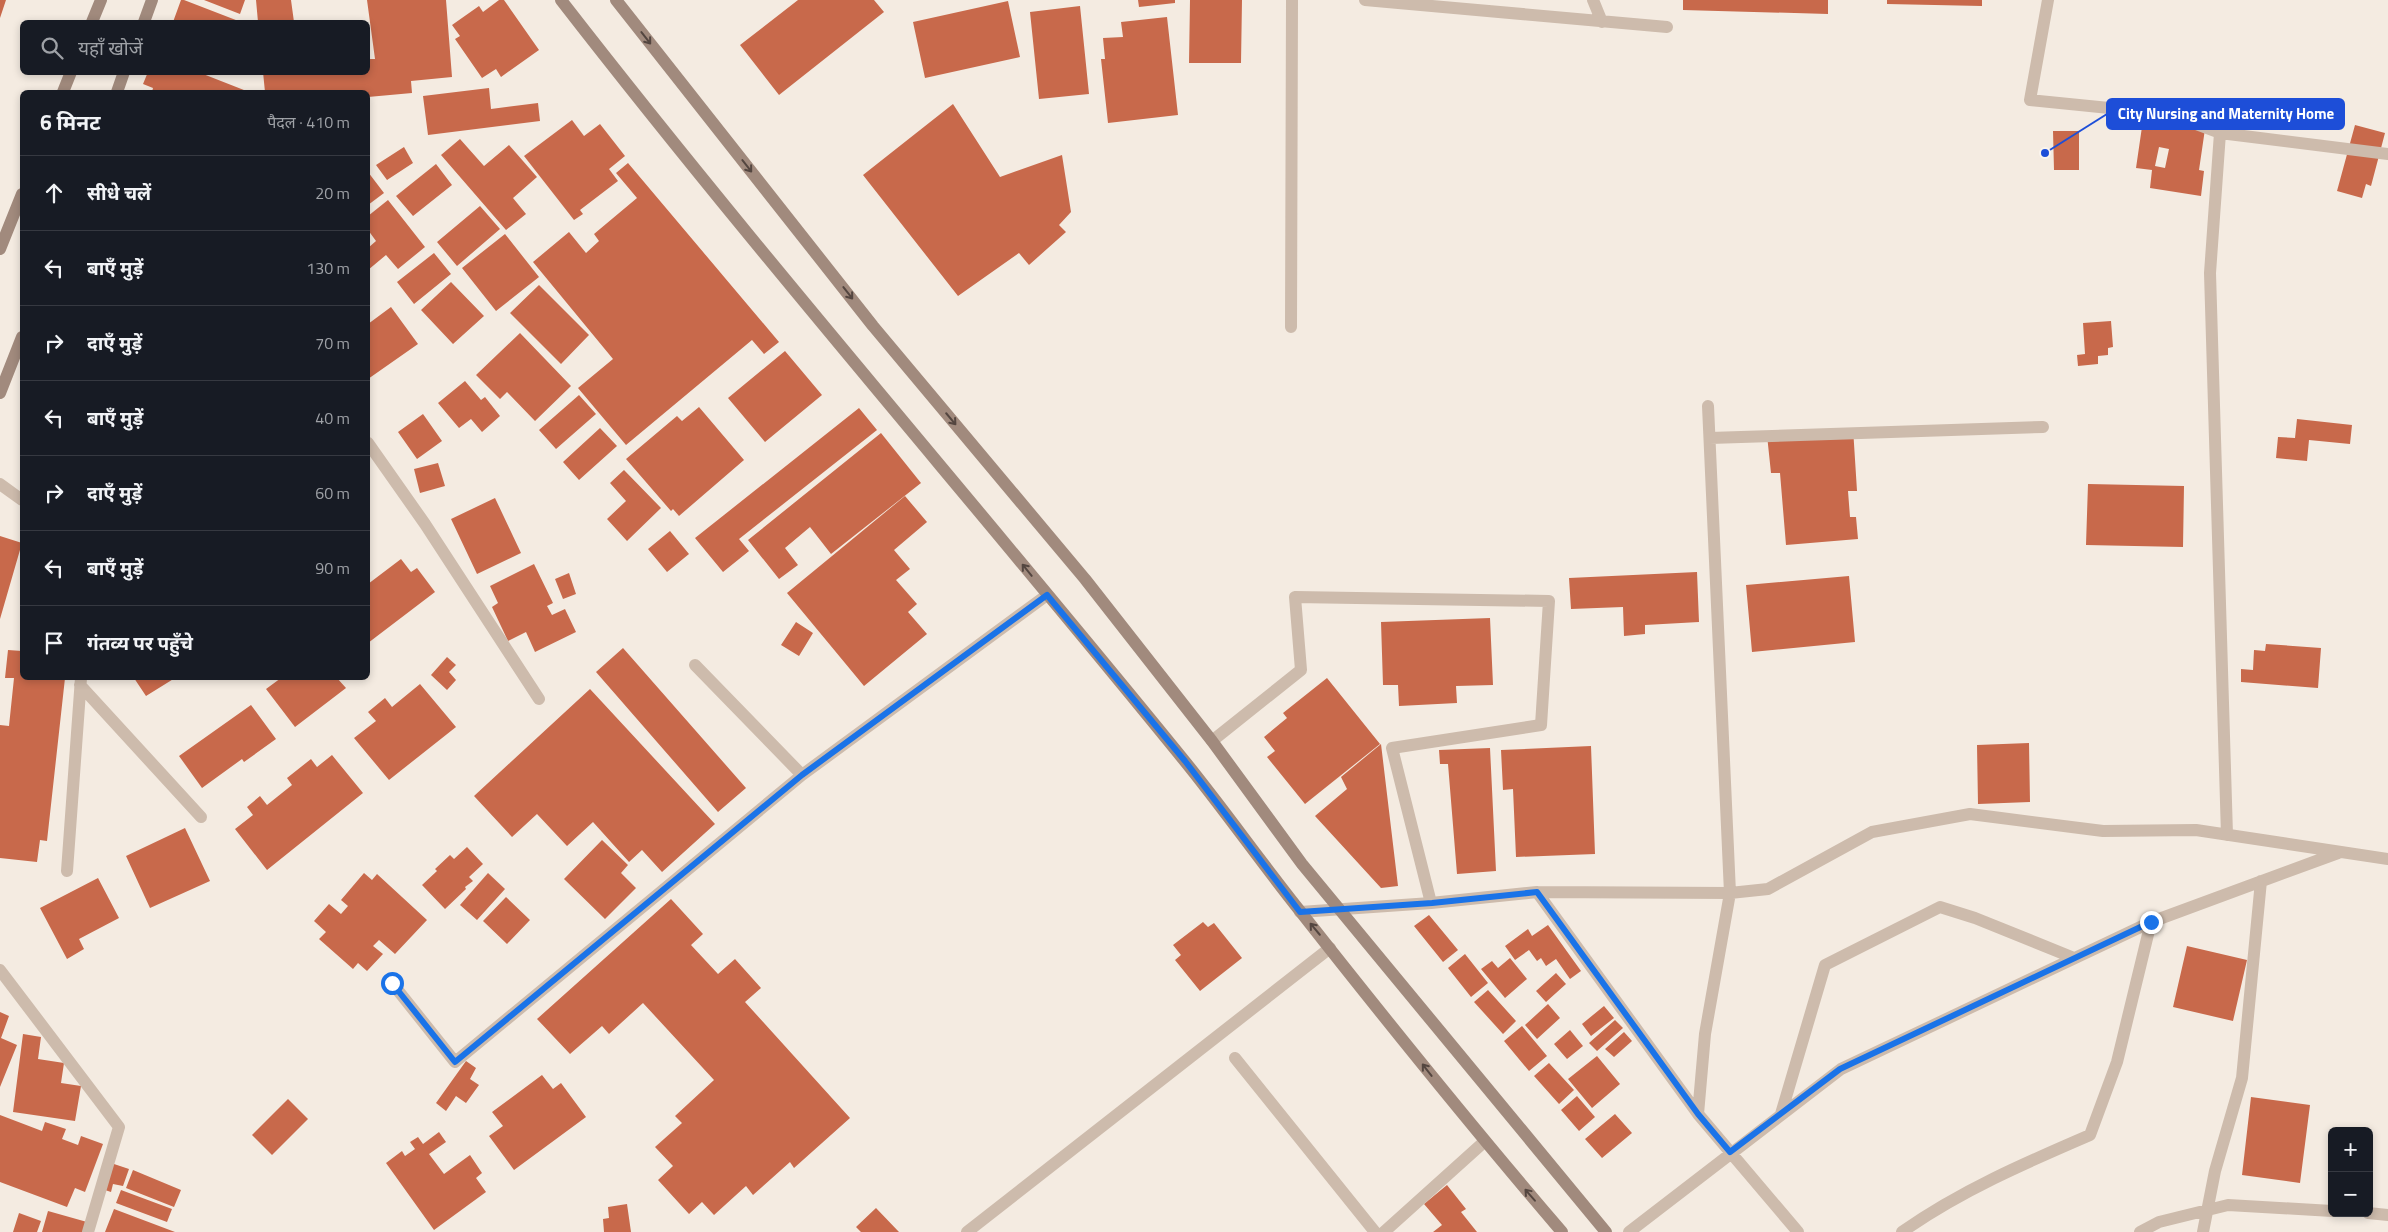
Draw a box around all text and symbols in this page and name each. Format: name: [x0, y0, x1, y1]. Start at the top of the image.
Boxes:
search box: [20, 20, 370, 75]
one-way arrow: [641, 31, 652, 44]
text: यहाँ खोजें: [78, 33, 143, 62]
icon: search: [38, 34, 66, 62]
callout: City Nursing and Maternity Home: [2107, 99, 2344, 129]
text: City Nursing and Maternity Home: [2118, 102, 2335, 125]
text: 6 मिनट: [40, 106, 100, 138]
text: पैदल · 410 m: [267, 110, 350, 134]
one-way arrow: [741, 159, 752, 172]
text: सीधे चलें: [87, 178, 151, 207]
icon: ahead: [40, 179, 68, 207]
text: 20 m: [315, 181, 350, 205]
text: बाएँ मुड़ें: [87, 253, 143, 282]
icon: left: [40, 254, 68, 282]
text: 130 m: [306, 256, 350, 280]
one-way arrow: [842, 287, 853, 300]
text: दाएँ मुड़ें: [87, 328, 142, 357]
icon: right: [40, 329, 68, 357]
text: 70 m: [315, 331, 350, 355]
text: बाएँ मुड़ें: [87, 403, 143, 432]
icon: left: [40, 404, 68, 432]
text: 40 m: [315, 406, 350, 430]
one-way arrow: [945, 412, 957, 425]
text: दाएँ मुड़ें: [87, 478, 142, 507]
icon: right: [40, 479, 68, 507]
text: 60 m: [315, 481, 350, 505]
text: बाएँ मुड़ें: [87, 553, 143, 582]
icon: left: [40, 554, 68, 582]
text: 90 m: [315, 556, 350, 580]
one-way arrow: [1021, 564, 1032, 577]
text: गंतव्य पर पहुँचे: [87, 628, 193, 657]
icon: arrive: [40, 629, 68, 657]
route end: [2140, 911, 2163, 934]
one-way arrow: [1309, 923, 1320, 936]
route start: [381, 972, 404, 995]
one-way arrow: [1422, 1063, 1432, 1077]
map controls: [2328, 1127, 2373, 1217]
button: +: [2328, 1127, 2373, 1172]
button: −: [2328, 1172, 2373, 1217]
one-way arrow: [1525, 1189, 1536, 1202]

